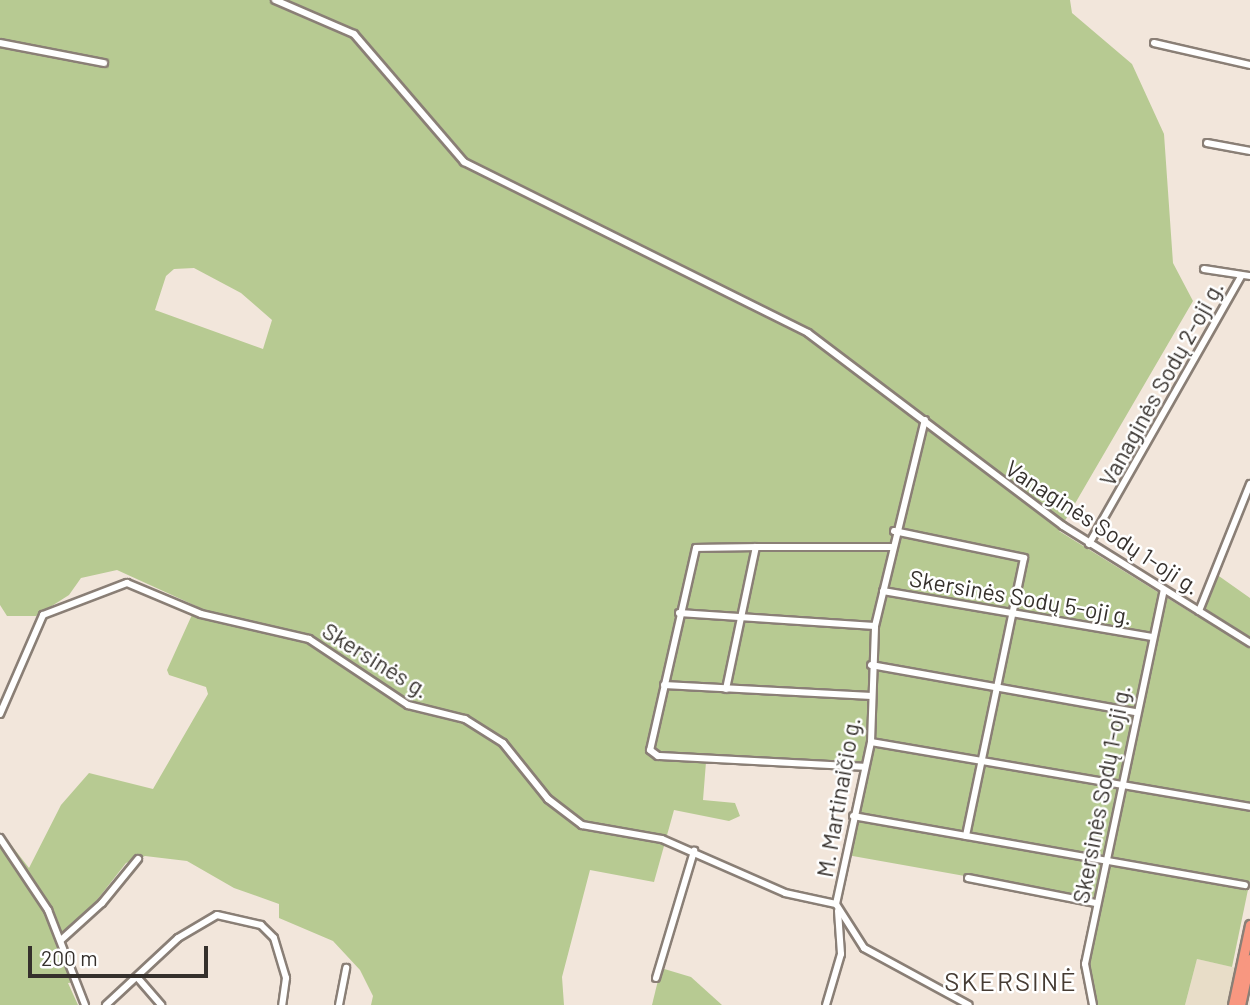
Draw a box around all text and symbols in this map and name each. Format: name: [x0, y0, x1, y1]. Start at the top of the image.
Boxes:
street label: Vanaginės Sodų 2-oji g.: [1093, 275, 1229, 491]
street label: Vanaginės Sodų 1-oji g.: [1001, 454, 1205, 600]
street label: Skersinės Sodų 5-oji g.: [907, 564, 1135, 630]
street label: Skersinės g.: [318, 616, 434, 704]
street label: Skersinės Sodų 1-oji g.: [1066, 682, 1136, 906]
street label: M. Martinaičio g.: [810, 715, 866, 879]
scale bar: [32, 932, 212, 976]
text: 200 m: [41, 945, 98, 970]
district label: SKERSINĖ: [945, 965, 1077, 997]

